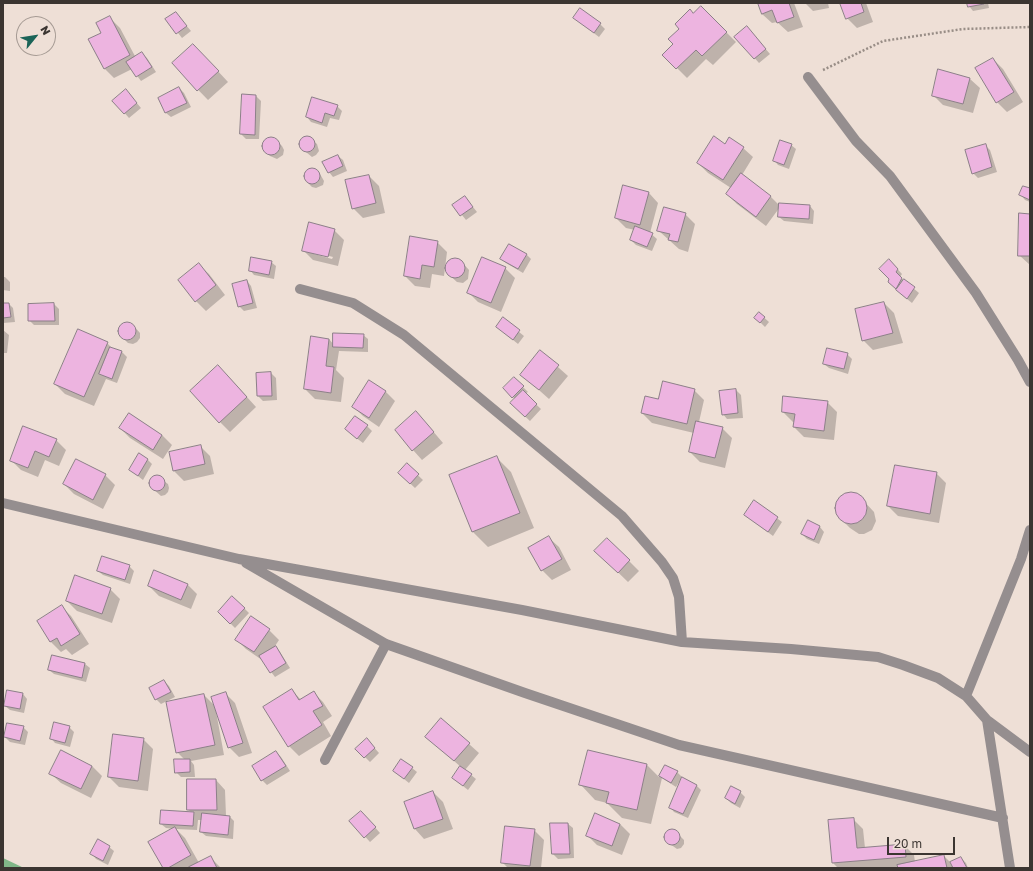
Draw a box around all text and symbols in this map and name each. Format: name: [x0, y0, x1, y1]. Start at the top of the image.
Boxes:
north arrow: [16, 16, 56, 56]
text: N: [38, 23, 54, 37]
scale bar: [889, 829, 957, 855]
text: 20 m: [894, 836, 922, 851]

